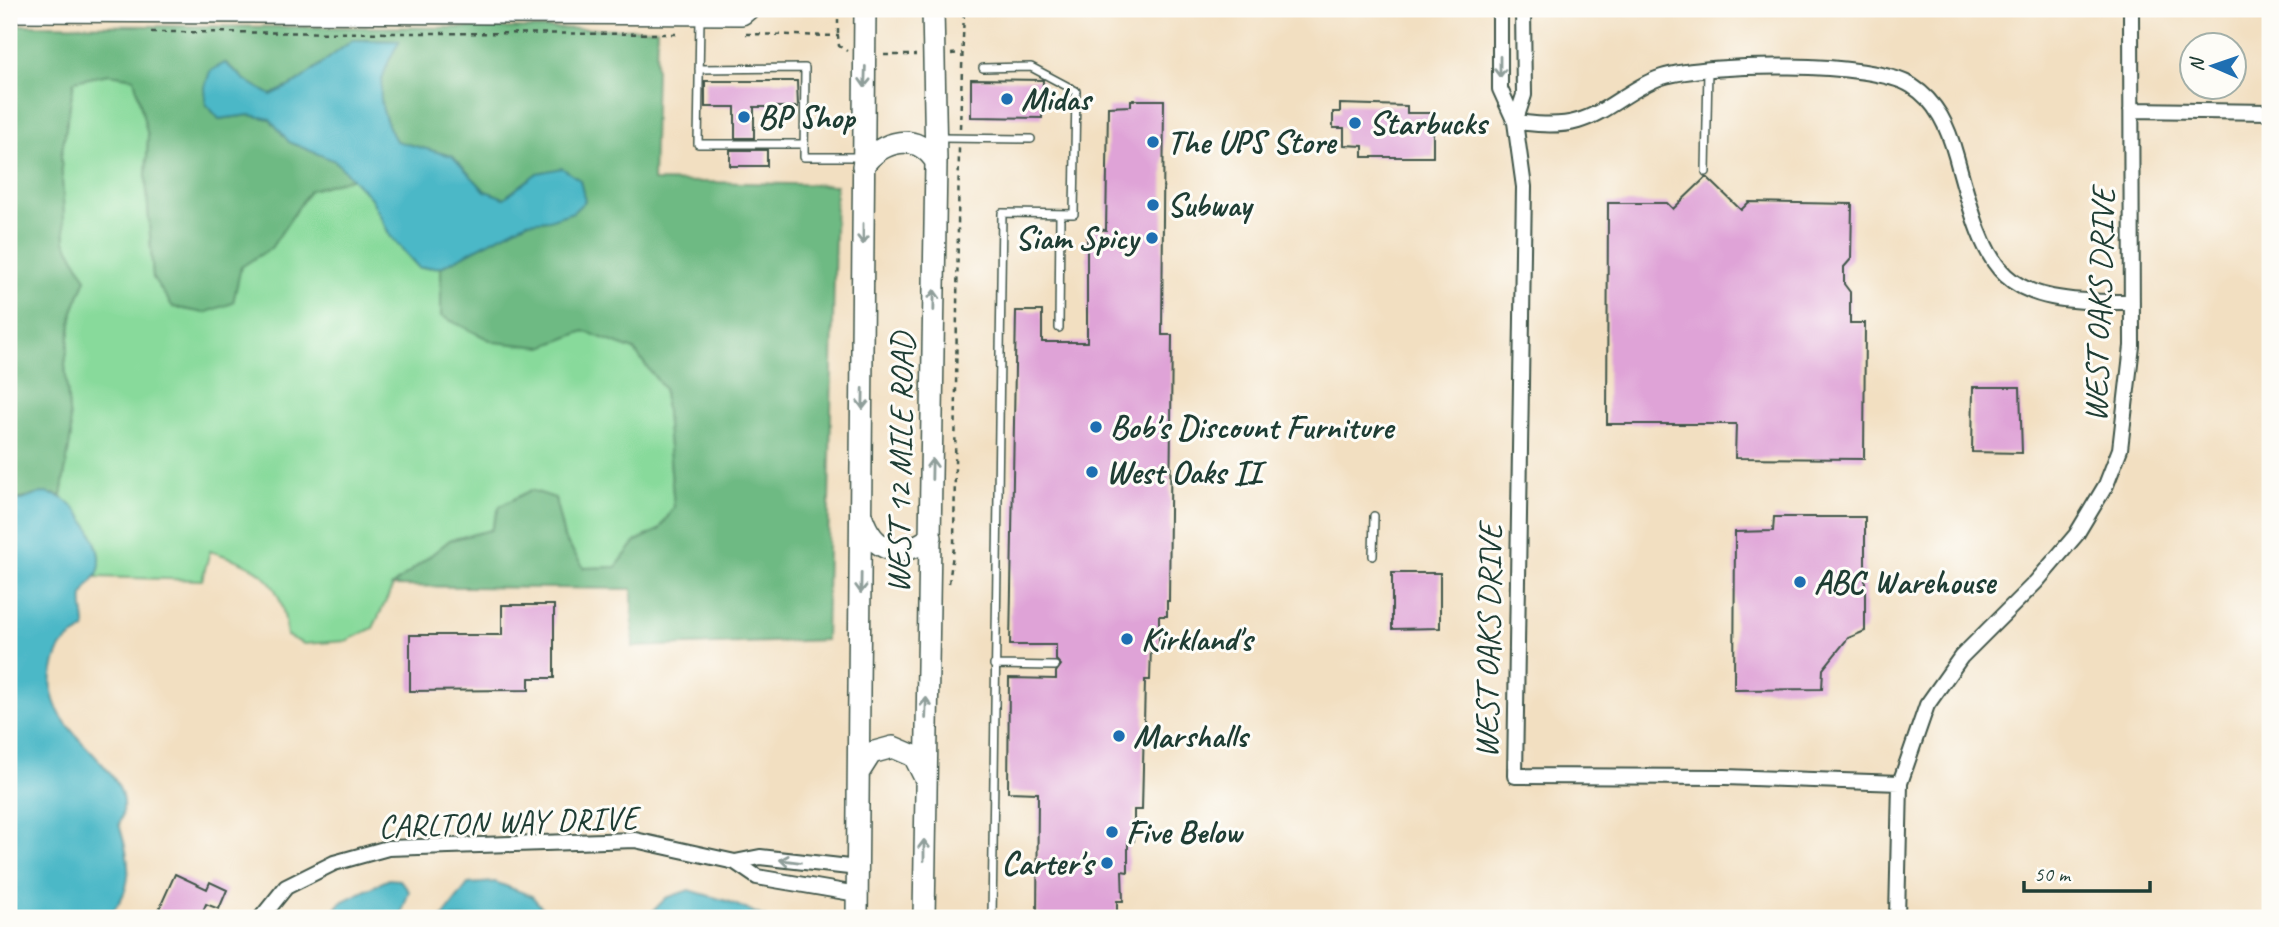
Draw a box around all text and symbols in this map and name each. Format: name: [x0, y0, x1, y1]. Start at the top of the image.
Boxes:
north arrow: [2178, 32, 2248, 102]
one-way arrow: [1493, 55, 1507, 78]
text: N: [2185, 56, 2209, 72]
one-way arrow: [858, 65, 872, 88]
place label: Midas: [1021, 78, 1094, 120]
marker: Midas: [999, 91, 1015, 107]
place label: BP Shop: [758, 96, 857, 138]
place label: Starbucks: [1369, 102, 1490, 144]
marker: BP Shop: [736, 109, 752, 125]
marker: Starbucks: [1347, 115, 1363, 131]
place label: The UPS Store: [1167, 121, 1338, 163]
marker: The UPS Store: [1145, 134, 1161, 150]
street label: WEST OAKS DRIVE: [2074, 183, 2124, 423]
place label: Subway: [1167, 184, 1255, 226]
marker: Subway: [1145, 197, 1161, 213]
place label: Siam Spicy: [1015, 217, 1141, 259]
one-way arrow: [856, 222, 870, 245]
marker: Siam Spicy: [1144, 230, 1160, 246]
one-way arrow: [927, 289, 941, 312]
street label: WEST 12 MILE ROAD: [877, 330, 923, 593]
one-way arrow: [856, 387, 870, 410]
place label: Bob's Discount Furniture: [1110, 406, 1396, 448]
marker: Bob's Discount Furniture: [1088, 419, 1104, 435]
place label: West Oaks II: [1106, 451, 1267, 493]
one-way arrow: [925, 457, 939, 480]
marker: West Oaks II: [1084, 464, 1100, 480]
street label: WEST OAKS DRIVE: [1465, 520, 1511, 758]
place label: ABC Warehouse: [1814, 561, 1998, 603]
one-way arrow: [854, 571, 868, 594]
marker: ABC Warehouse: [1792, 574, 1808, 590]
place label: Kirkland's: [1141, 618, 1255, 660]
marker: Kirkland's: [1119, 631, 1135, 647]
one-way arrow: [919, 697, 933, 720]
place label: Marshalls: [1133, 715, 1251, 757]
marker: Marshalls: [1111, 728, 1127, 744]
street label: CARLTON WAY DRIVE: [378, 796, 642, 848]
place label: Five Below: [1126, 811, 1244, 853]
marker: Five Below: [1104, 824, 1120, 840]
one-way arrow: [917, 839, 931, 862]
place label: Carter's: [1001, 842, 1096, 884]
scale bar: [2024, 850, 2150, 894]
one-way arrow: [779, 854, 802, 867]
marker: Carter's: [1099, 855, 1115, 871]
text: 50 m: [2034, 861, 2072, 887]

